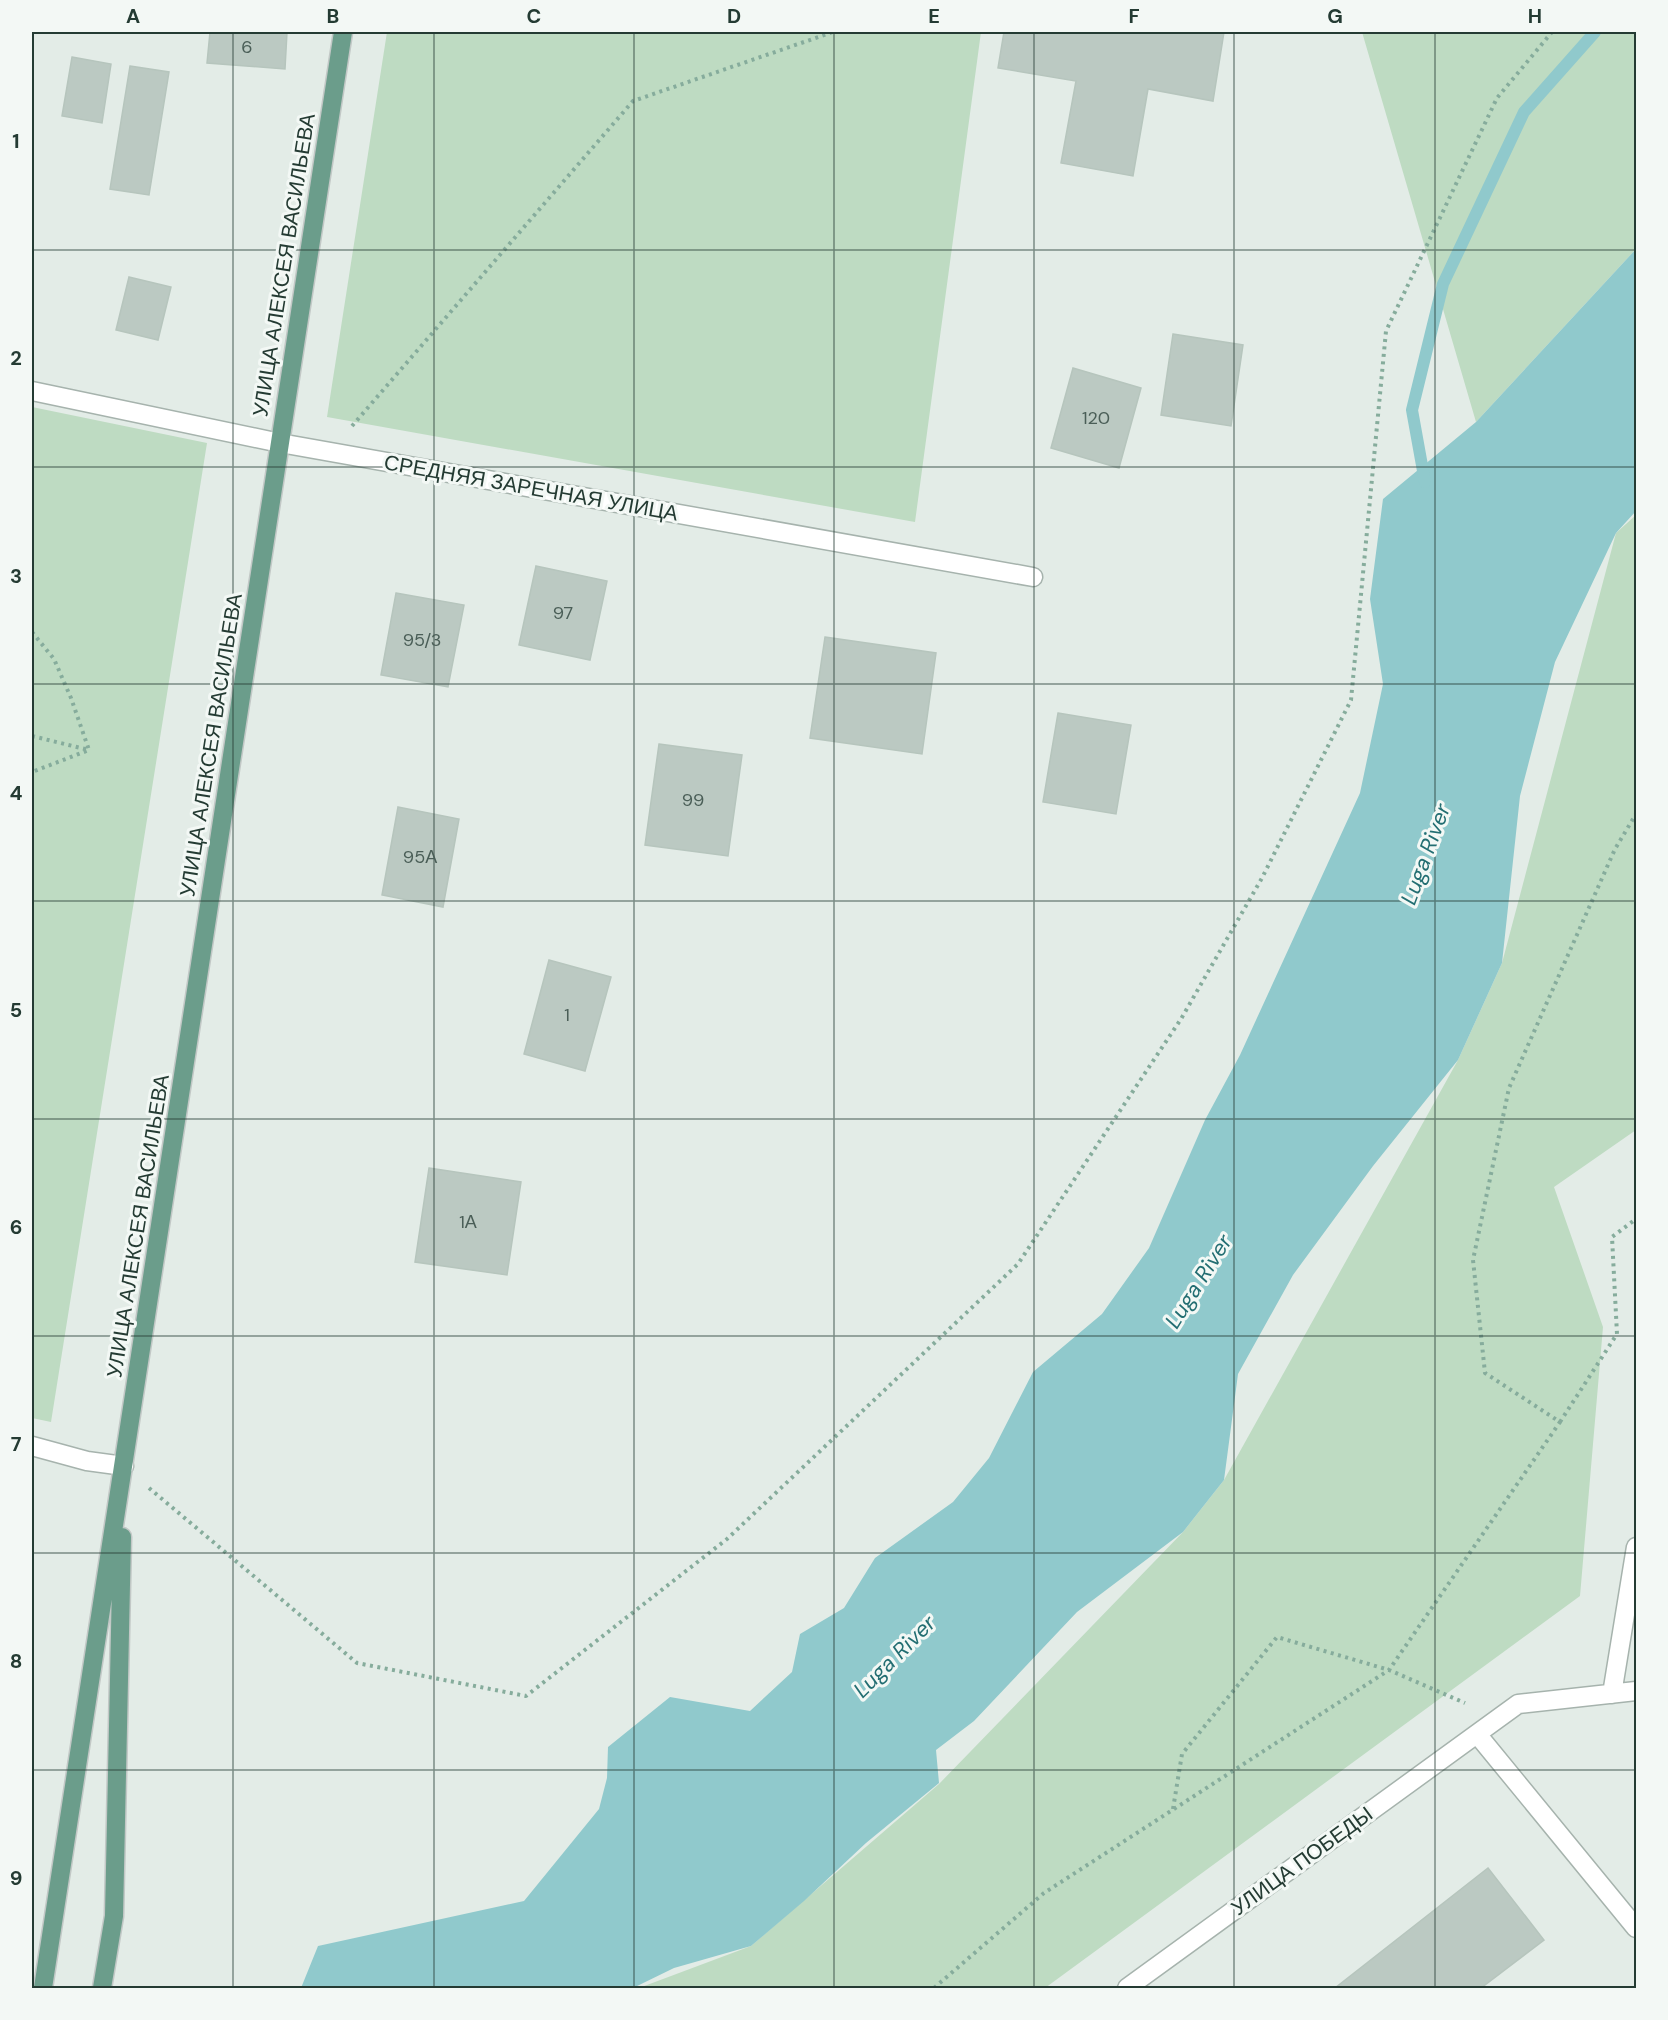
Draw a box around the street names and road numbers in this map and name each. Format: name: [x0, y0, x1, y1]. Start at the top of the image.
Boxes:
street label: УЛИЦА АЛЕКСЕЯ ВАСИЛЬЕВА: [246, 111, 322, 419]
street label: СРЕДНЯЯ ЗАРЕЧНАЯ УЛИЦА: [382, 448, 680, 528]
street label: УЛИЦА АЛЕКСЕЯ ВАСИЛЬЕВА: [173, 591, 249, 899]
street label: УЛИЦА АЛЕКСЕЯ ВАСИЛЬЕВА: [100, 1072, 176, 1380]
street label: УЛИЦА ПОБЕДЫ: [1226, 1800, 1378, 1922]

